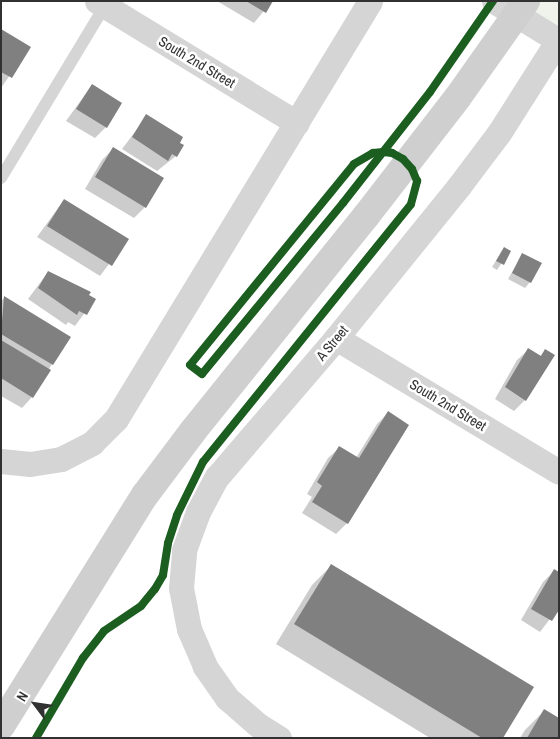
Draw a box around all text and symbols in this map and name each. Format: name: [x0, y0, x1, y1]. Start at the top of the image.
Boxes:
street label: South 2nd Street: [156, 33, 238, 91]
street label: A Street: [312, 322, 352, 364]
street label: South 2nd Street: [407, 376, 489, 434]
north arrow: [10, 679, 60, 729]
text: N: [12, 688, 32, 704]

